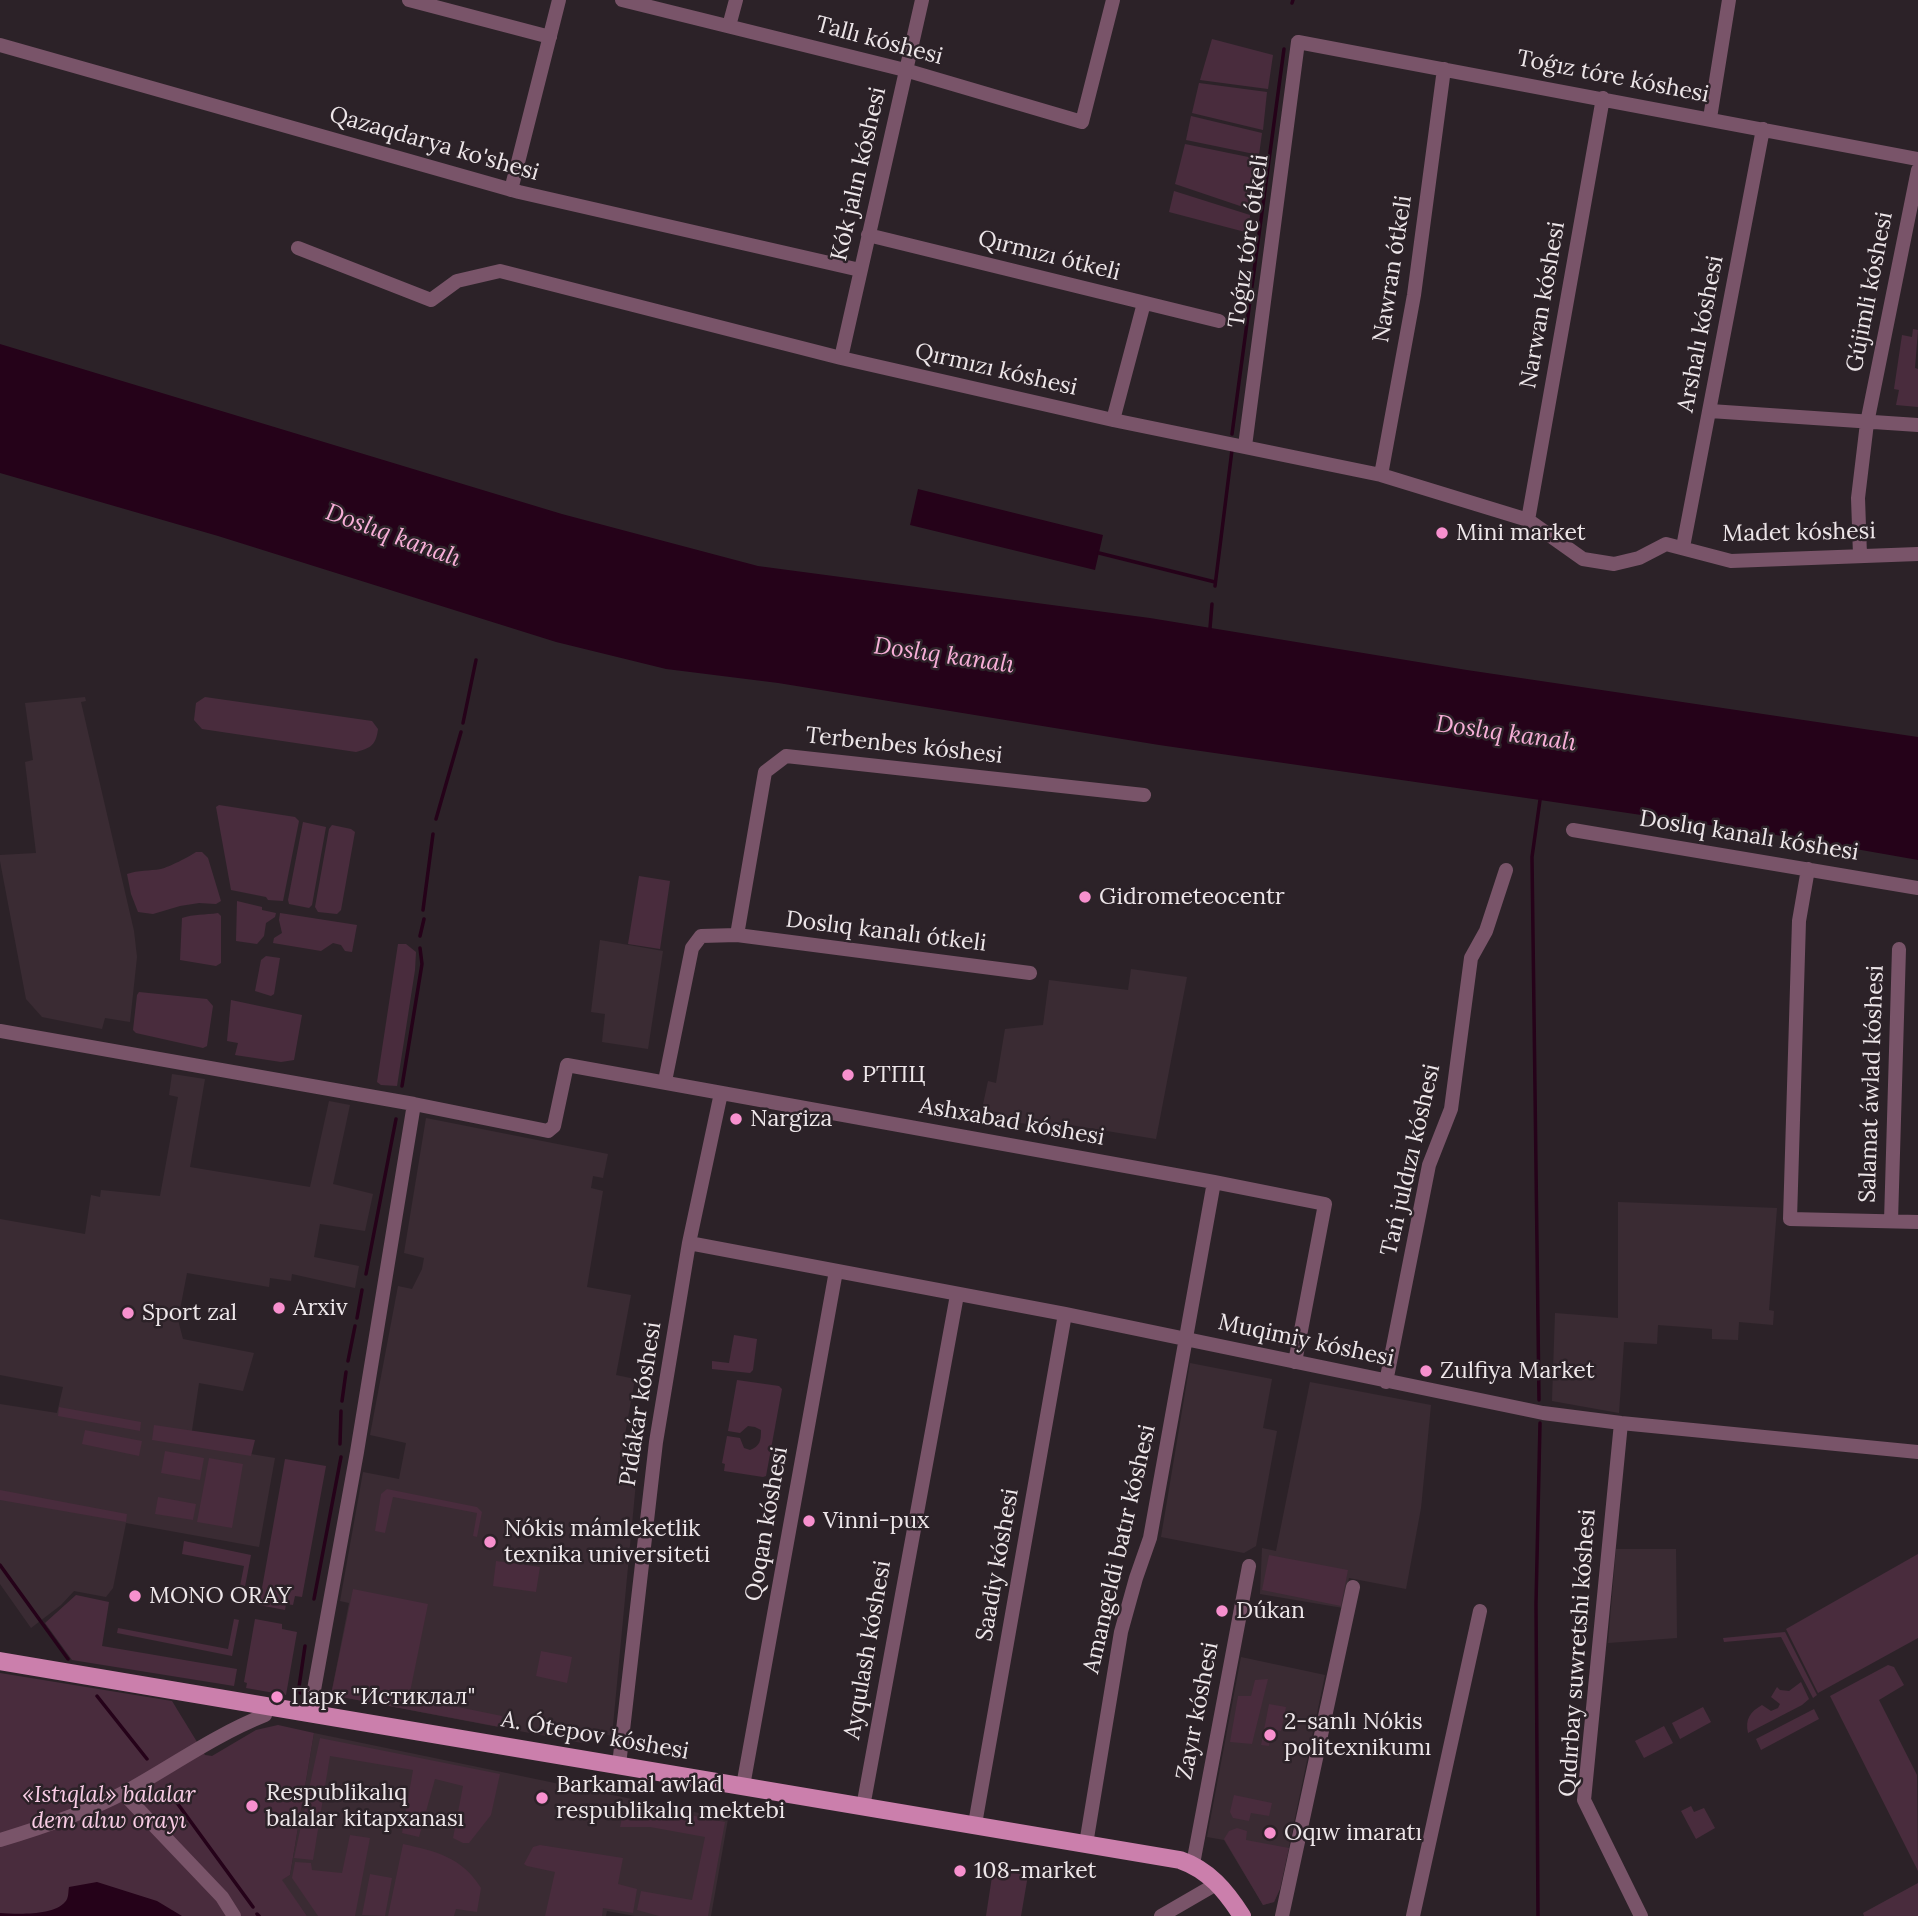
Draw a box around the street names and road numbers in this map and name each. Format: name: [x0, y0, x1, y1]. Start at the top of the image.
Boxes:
street label: Tallı kóshesi: [812, 11, 946, 71]
street label: Toǵız tóre kóshesi: [1515, 45, 1711, 109]
street label: Kók jalın kóshesi: [826, 84, 892, 264]
street label: Qazaqdarya ko'shesi: [326, 101, 542, 187]
street label: Toǵız tóre ótkeli: [1223, 152, 1275, 330]
street label: Nawran ótkeli: [1368, 193, 1418, 345]
street label: Gújimli kóshesi: [1841, 210, 1899, 374]
street label: Narwan kóshesi: [1515, 219, 1571, 391]
street label: Qırmızı ótkeli: [975, 225, 1123, 287]
street label: Arshalı kóshesi: [1672, 253, 1730, 415]
street label: Qırmızı kóshesi: [912, 338, 1080, 402]
street label: Madet kóshesi: [1722, 518, 1876, 548]
street label: Terbenbes kóshesi: [804, 722, 1004, 770]
street label: Doslıq kanalı kóshesi: [1637, 805, 1861, 867]
street label: Doslıq kanalı ótkeli: [784, 906, 988, 958]
street label: Salamat áwlad kóshesi: [1854, 965, 1890, 1203]
street label: Tań juldızı kóshesi: [1375, 1061, 1447, 1259]
street label: Ashxabad kóshesi: [917, 1092, 1107, 1152]
street label: Muqimiy kóshesi: [1215, 1309, 1397, 1373]
street label: Pidákár kóshesi: [614, 1320, 668, 1488]
street label: Amangeldi batır kóshesi: [1078, 1422, 1162, 1676]
street label: Qoqan kóshesi: [740, 1445, 794, 1603]
street label: Saadiy kóshesi: [971, 1486, 1025, 1644]
street label: Qıdırbay suwretshi kóshesi: [1554, 1508, 1602, 1798]
street label: Ayqulash kóshesi: [839, 1558, 897, 1742]
street label: Zayır kóshesi: [1171, 1640, 1225, 1782]
street label: A. Ótepov kóshesi: [499, 1706, 691, 1766]

